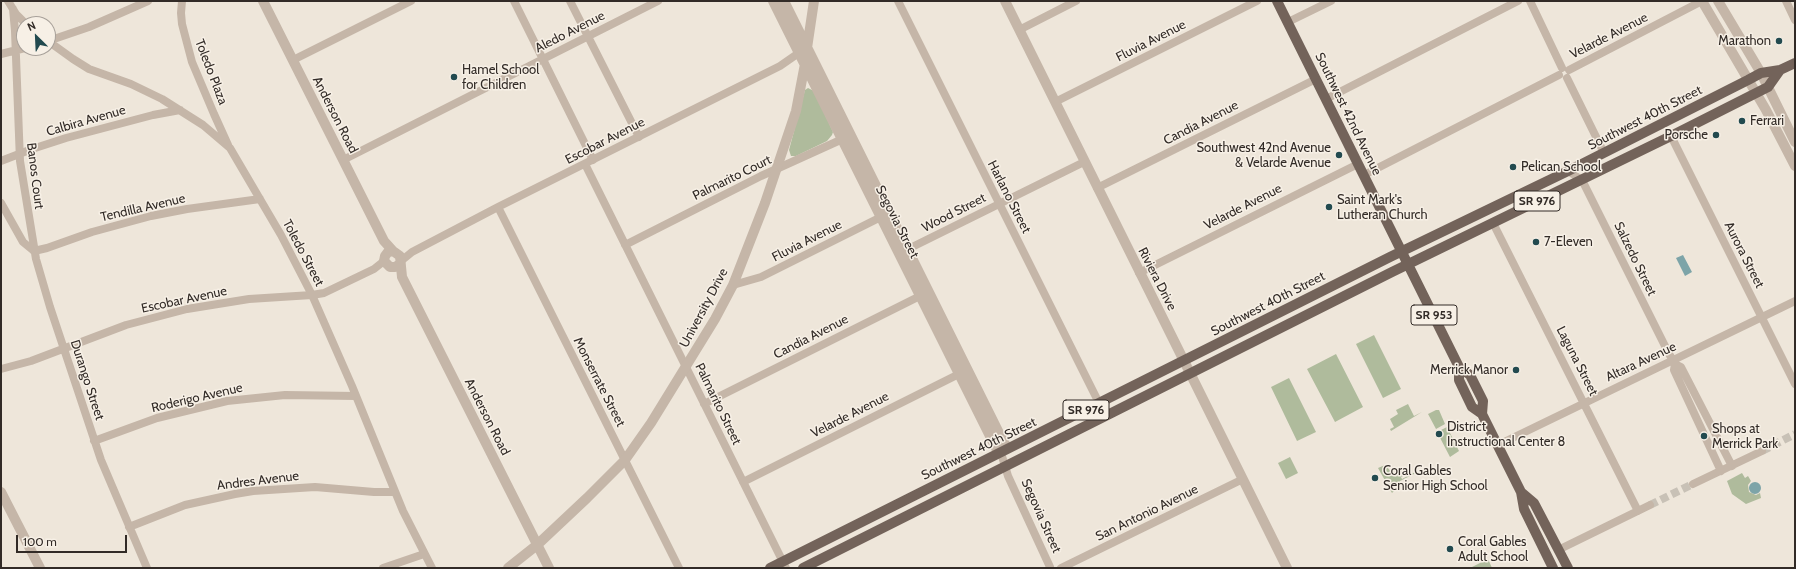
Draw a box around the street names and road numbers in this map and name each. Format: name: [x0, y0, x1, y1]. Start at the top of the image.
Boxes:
street label: Aledo Avenue: [533, 8, 607, 56]
street label: Velarde Avenue: [1568, 10, 1650, 62]
street label: Fluvia Avenue: [1114, 17, 1188, 65]
street label: Toledo Plaza: [191, 37, 231, 107]
street label: Southwest 42nd Avenue: [1312, 50, 1384, 178]
street label: Anderson Road: [309, 74, 361, 156]
street label: Southwest 40th Street: [1585, 82, 1705, 154]
street label: Candia Avenue: [1161, 97, 1241, 149]
street label: Calbira Avenue: [45, 102, 127, 140]
street label: Escobar Avenue: [563, 114, 647, 168]
street label: Banos Court: [23, 142, 47, 210]
street label: Palmarito Court: [690, 152, 774, 204]
street label: Harlano Street: [984, 158, 1034, 236]
street label: Velarde Avenue: [1202, 181, 1284, 233]
street label: Segovia Street: [872, 183, 922, 261]
street label: Wood Street: [919, 190, 989, 236]
street label: Tendilla Avenue: [99, 191, 187, 225]
road number: SR 976: [1514, 191, 1560, 211]
street label: Toledo Street: [279, 217, 327, 289]
street label: Fluvia Avenue: [770, 217, 844, 265]
street label: Aurora Street: [1721, 219, 1767, 291]
street label: Salzedo Street: [1610, 220, 1660, 298]
street label: Riviera Drive: [1134, 245, 1180, 313]
street label: University Drive: [677, 266, 731, 350]
street label: Southwest 40th Street: [1208, 268, 1328, 340]
street label: Escobar Avenue: [140, 283, 228, 317]
road number: SR 953: [1411, 305, 1457, 325]
street label: Candia Avenue: [771, 311, 851, 363]
street label: Laguna Street: [1553, 324, 1601, 398]
street label: Monserrate Street: [570, 335, 628, 429]
street label: Durango Street: [67, 338, 107, 422]
street label: Altara Avenue: [1603, 339, 1679, 385]
street label: Palmarito Street: [692, 361, 744, 447]
street label: Anderson Road: [461, 376, 513, 458]
street label: Roderigo Avenue: [150, 380, 244, 416]
street label: Velarde Avenue: [809, 389, 891, 441]
road number: SR 976: [1063, 400, 1109, 420]
street label: Southwest 40th Street: [919, 414, 1039, 484]
street label: Andres Avenue: [216, 468, 300, 494]
street label: Segovia Street: [1018, 477, 1064, 555]
street label: San Antonio Avenue: [1093, 481, 1201, 545]

